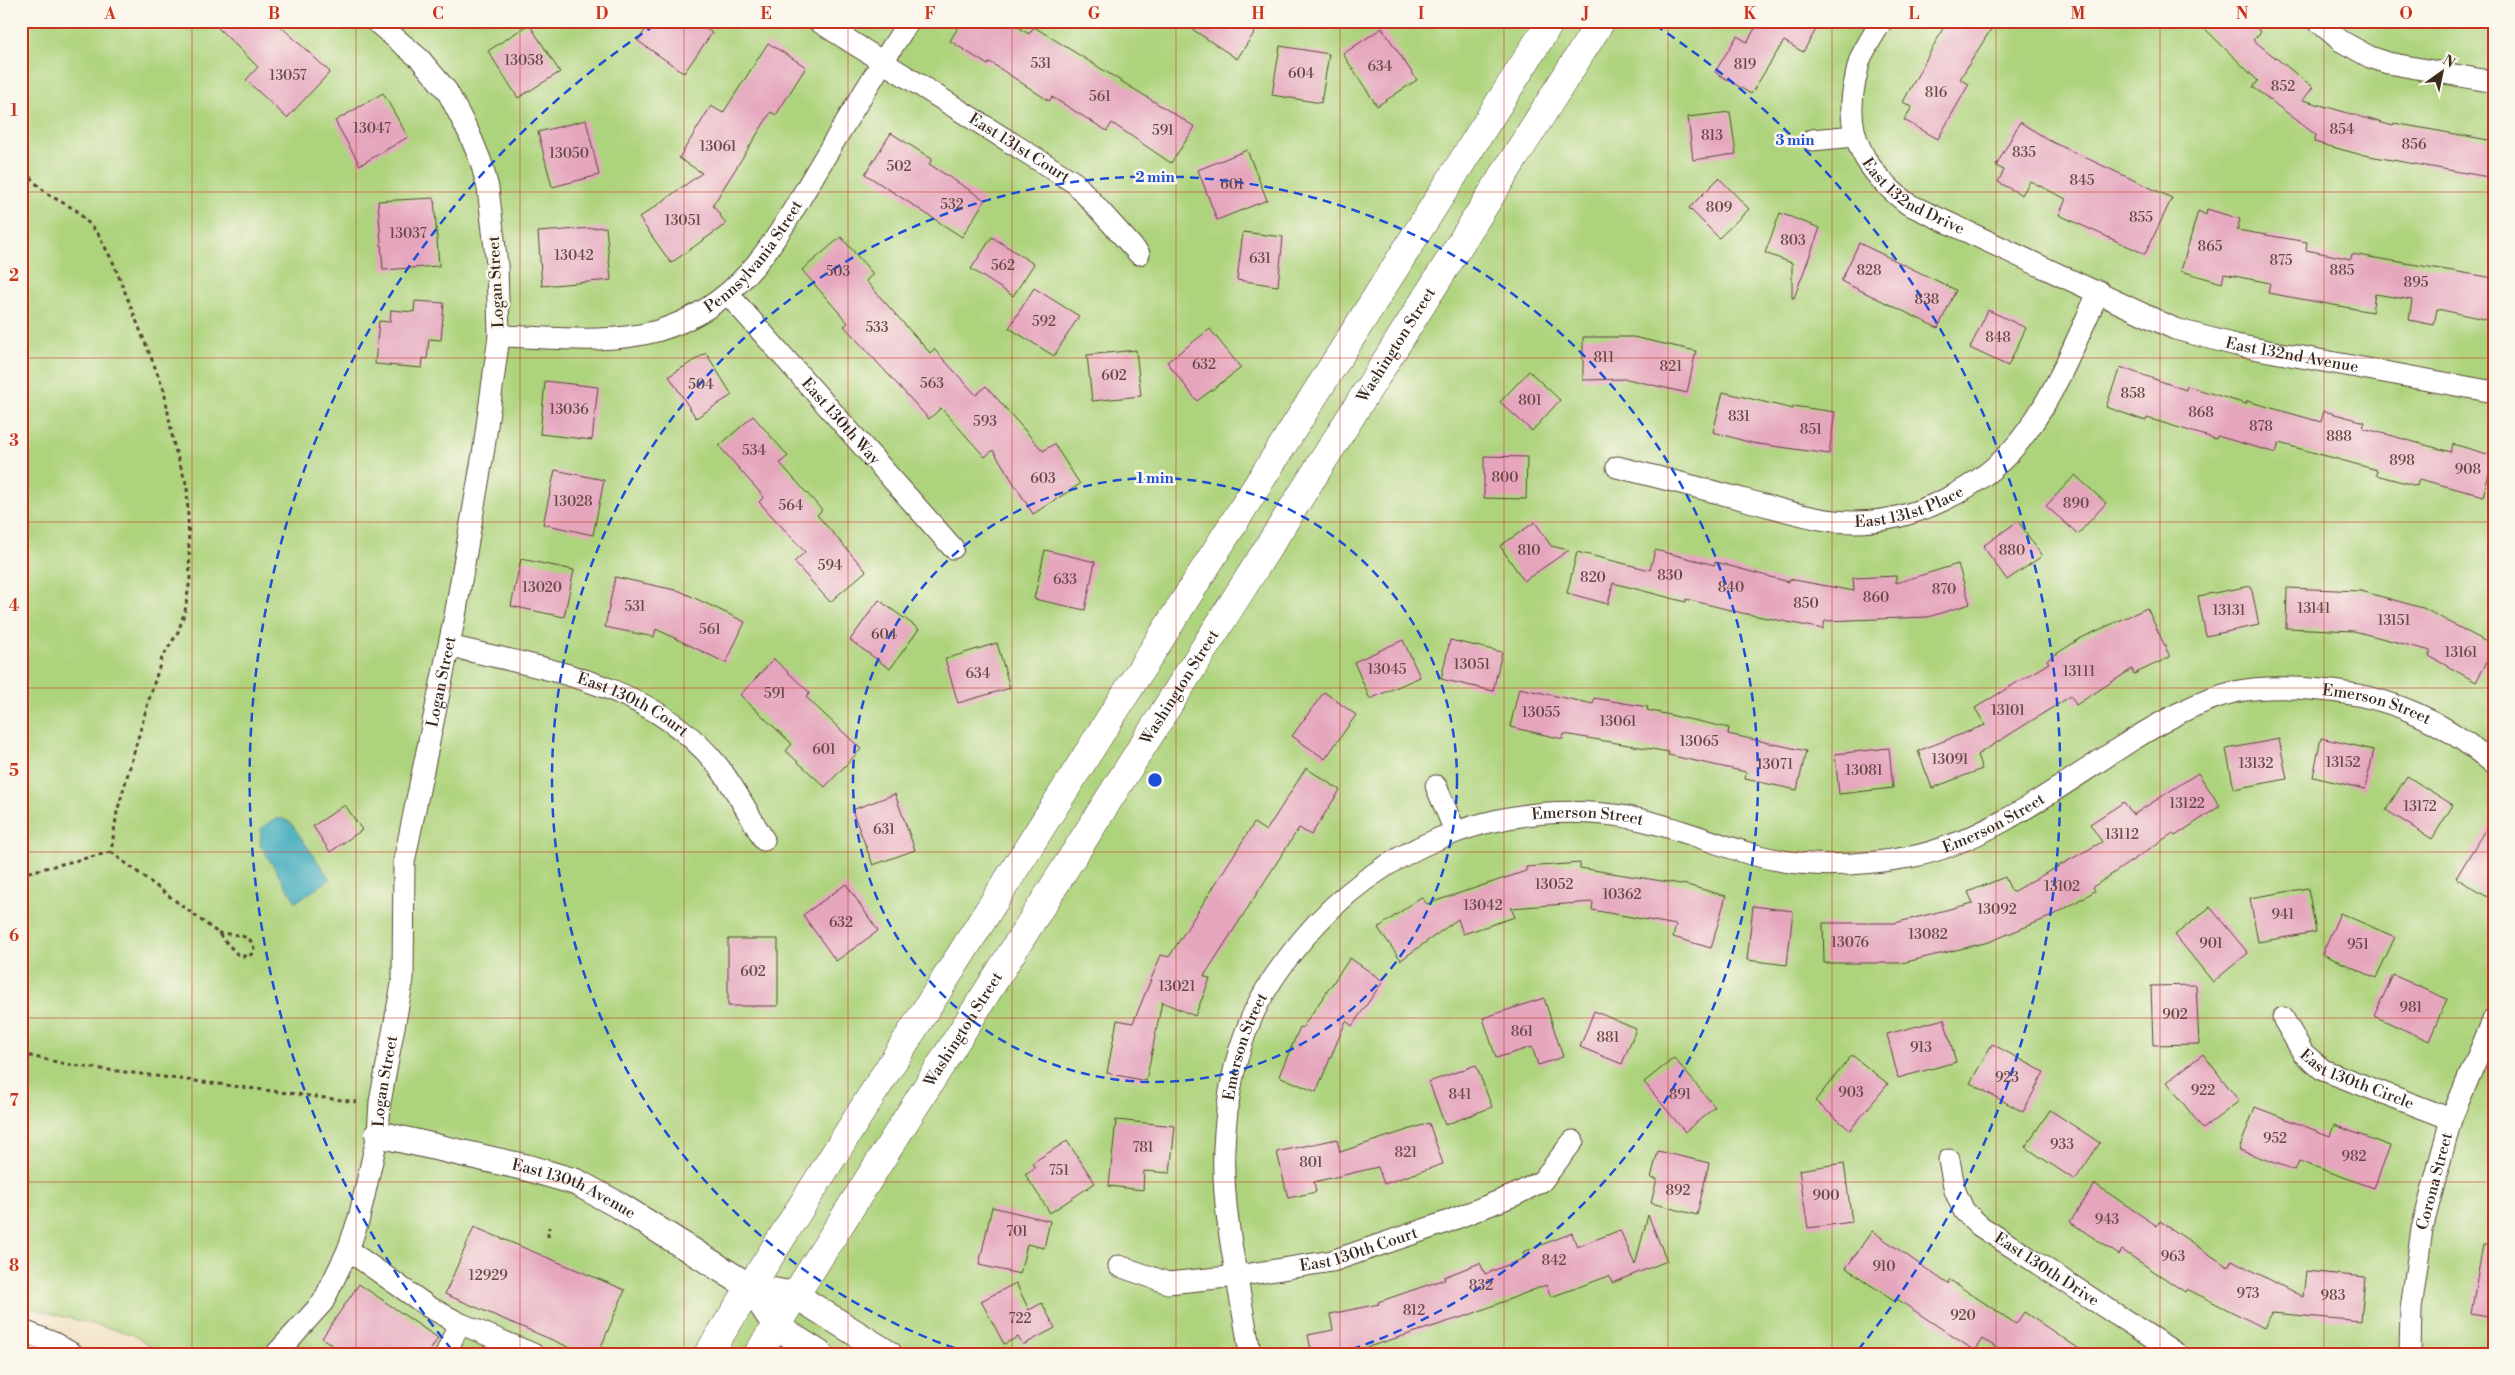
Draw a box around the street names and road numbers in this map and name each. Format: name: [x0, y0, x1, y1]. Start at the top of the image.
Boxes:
street label: East 131st Court: [965, 109, 1074, 187]
street label: East 132nd Drive: [1857, 154, 1968, 239]
street label: Pennsylvania Street: [701, 196, 807, 317]
street label: Logan Street: [484, 235, 508, 329]
street label: Washington Street: [1352, 283, 1440, 407]
street label: East 132nd Avenue: [2223, 333, 2360, 377]
street label: East 130th Way: [797, 374, 885, 469]
street label: East 131st Place: [1854, 481, 1967, 532]
street label: Washington Street: [1135, 626, 1224, 749]
street label: Logan Street: [422, 634, 461, 729]
street label: East 130th Court: [575, 668, 693, 741]
street label: Emerson Street: [2321, 680, 2435, 729]
street label: Emerson Street: [1940, 789, 2049, 858]
street label: Emerson Street: [1530, 802, 1646, 830]
street label: Washington Street: [919, 968, 1007, 1091]
street label: Emerson Street: [1219, 989, 1272, 1102]
street label: Logan Street: [368, 1034, 402, 1128]
street label: East 130th Circle: [2295, 1044, 2417, 1114]
street label: Corona Street: [2412, 1130, 2457, 1232]
street label: East 130th Avenue: [510, 1155, 639, 1223]
street label: East 130th Court: [1298, 1223, 1421, 1276]
street label: East 130th Drive: [1990, 1228, 2103, 1311]

